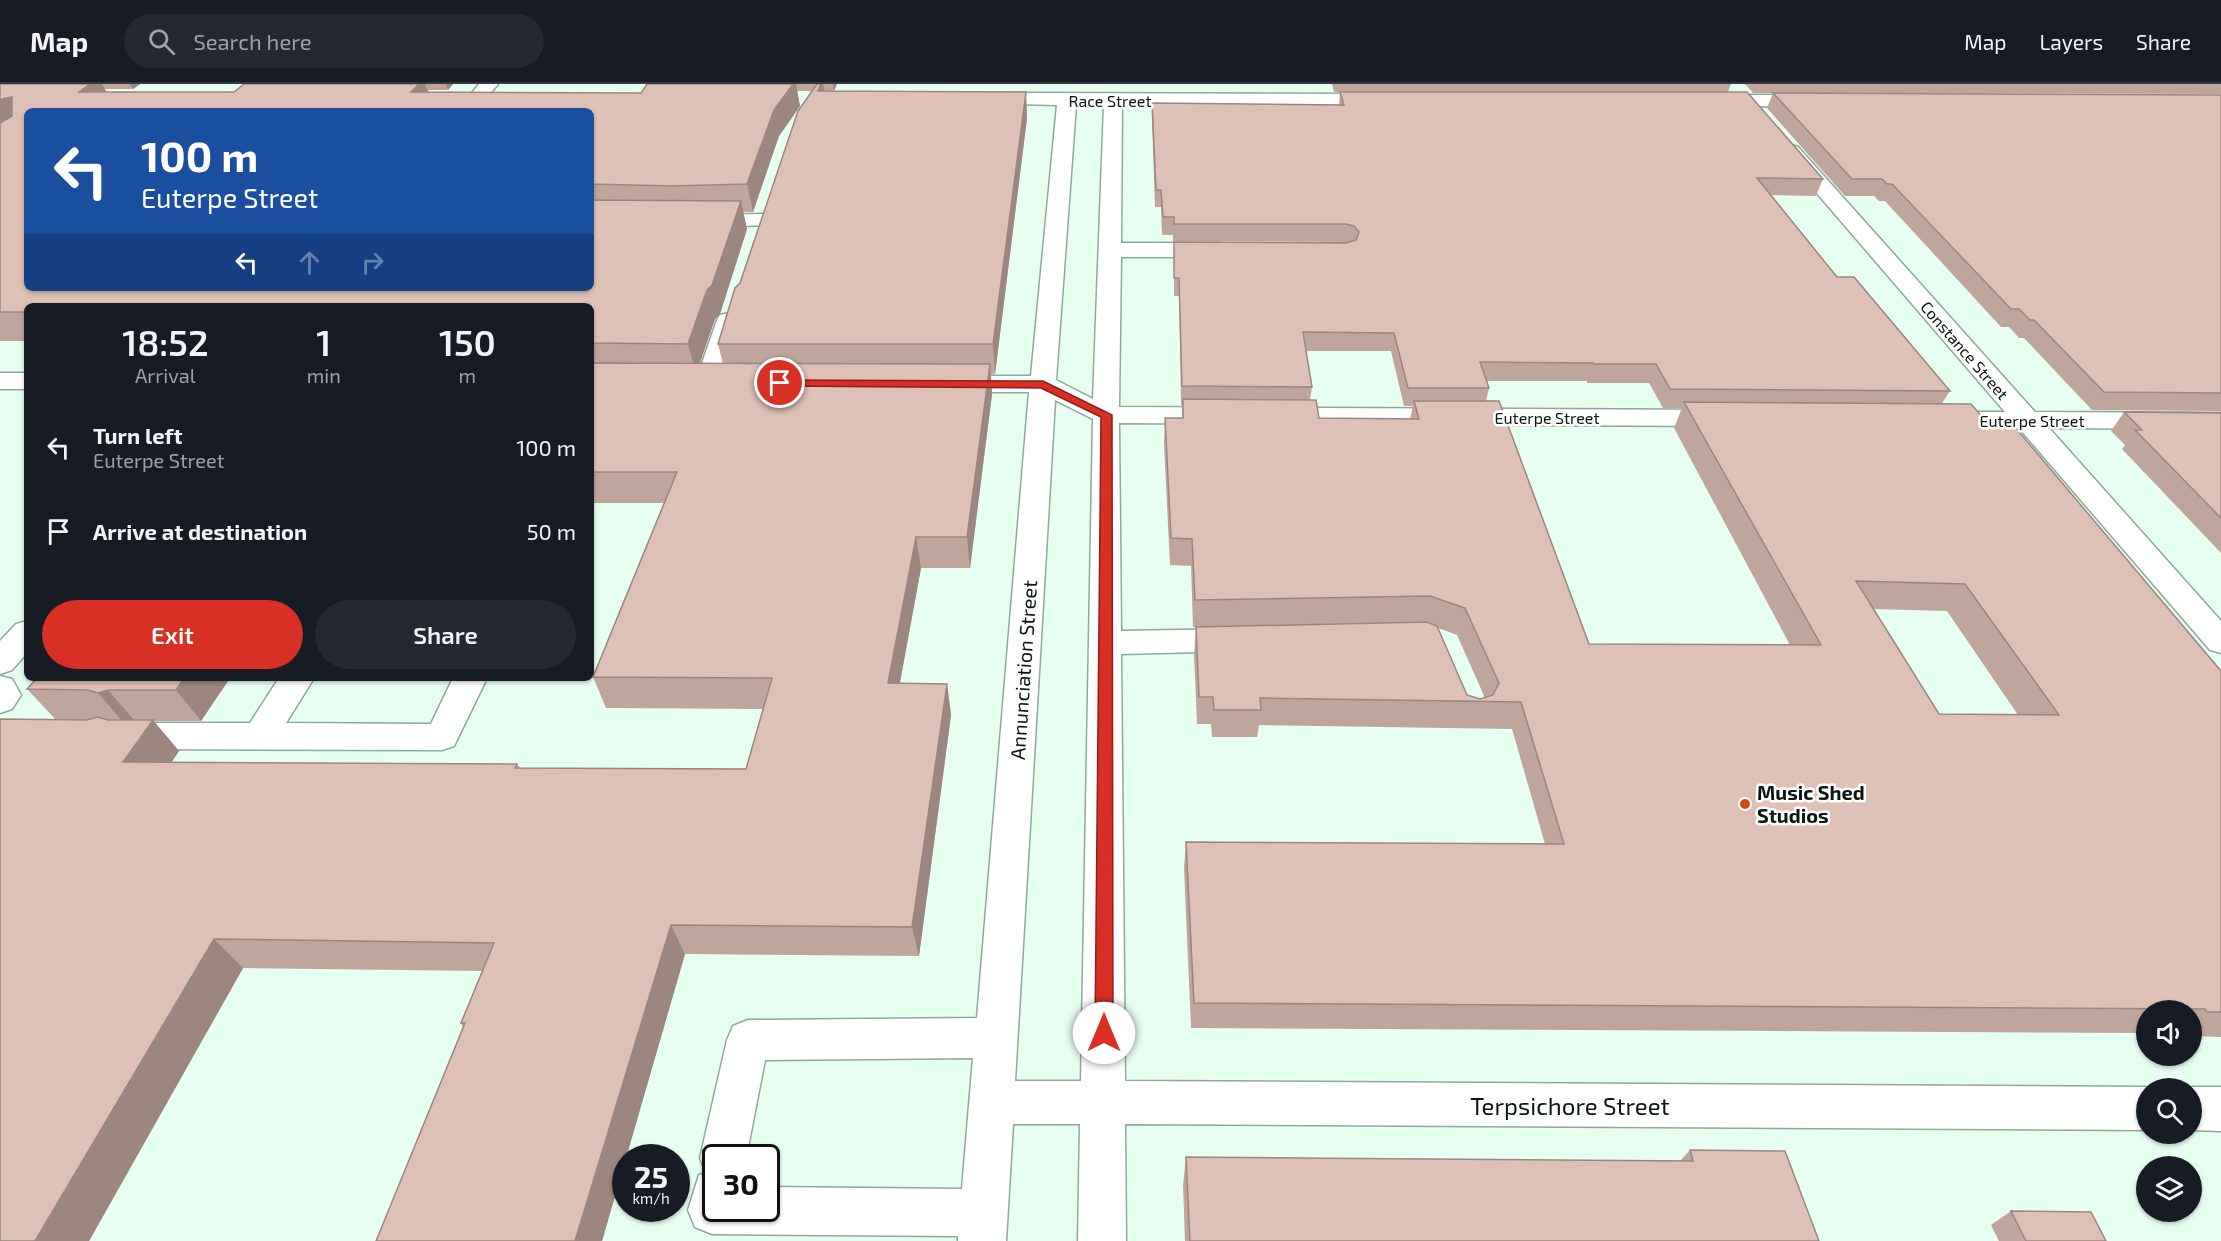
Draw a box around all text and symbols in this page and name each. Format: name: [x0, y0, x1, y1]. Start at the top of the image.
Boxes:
search box: [124, 14, 544, 68]
text: Map: [30, 24, 88, 58]
icon: search: [145, 25, 178, 58]
text: Search here: [193, 28, 312, 54]
text: Map: [1964, 29, 2006, 54]
text: Layers: [2039, 29, 2103, 54]
text: Share: [2136, 29, 2191, 54]
street label: Race Street: [1069, 91, 1152, 110]
text: 100 m: [141, 130, 258, 180]
icon: left: [42, 132, 120, 210]
text: Euterpe Street: [141, 181, 318, 213]
icon: left: [230, 246, 263, 279]
icon: ahead: [293, 246, 326, 279]
icon: right: [356, 246, 389, 279]
street label: Constance Street: [1917, 297, 2013, 403]
text: 18:52: [122, 320, 209, 363]
text: 1: [316, 320, 331, 363]
text: 150: [439, 320, 496, 363]
pin: [754, 357, 805, 408]
text: Arrival: [135, 363, 196, 387]
text: min: [307, 363, 341, 387]
text: m: [459, 363, 476, 387]
icon: arrive: [763, 366, 796, 399]
street label: Euterpe Street: [1494, 408, 1600, 427]
street label: Euterpe Street: [1979, 411, 2085, 430]
text: Turn left: [93, 422, 182, 448]
icon: left: [42, 431, 75, 464]
text: 100 m: [517, 434, 576, 460]
text: Euterpe Street: [93, 448, 224, 472]
icon: arrive: [42, 515, 75, 548]
text: Arrive at destination: [93, 518, 307, 544]
text: 50 m: [527, 518, 576, 544]
street label: Annunciation Street: [1005, 579, 1041, 761]
button: Exit: [42, 600, 303, 669]
button: Share: [315, 600, 576, 669]
place label: Music Shed Studios: [1757, 780, 1865, 827]
marker: Music Shed Studios: [1738, 797, 1752, 811]
map controls: [2136, 1000, 2202, 1222]
button: sound: [2136, 1000, 2202, 1066]
position arrow: [1072, 1001, 1136, 1065]
button: search: [2136, 1078, 2202, 1144]
street label: Terpsichore Street: [1470, 1091, 1670, 1120]
speed limit sign: 30: [702, 1144, 780, 1222]
button: layers: [2136, 1156, 2202, 1222]
text: 25: [634, 1158, 668, 1194]
text: km/h: [632, 1189, 670, 1207]

